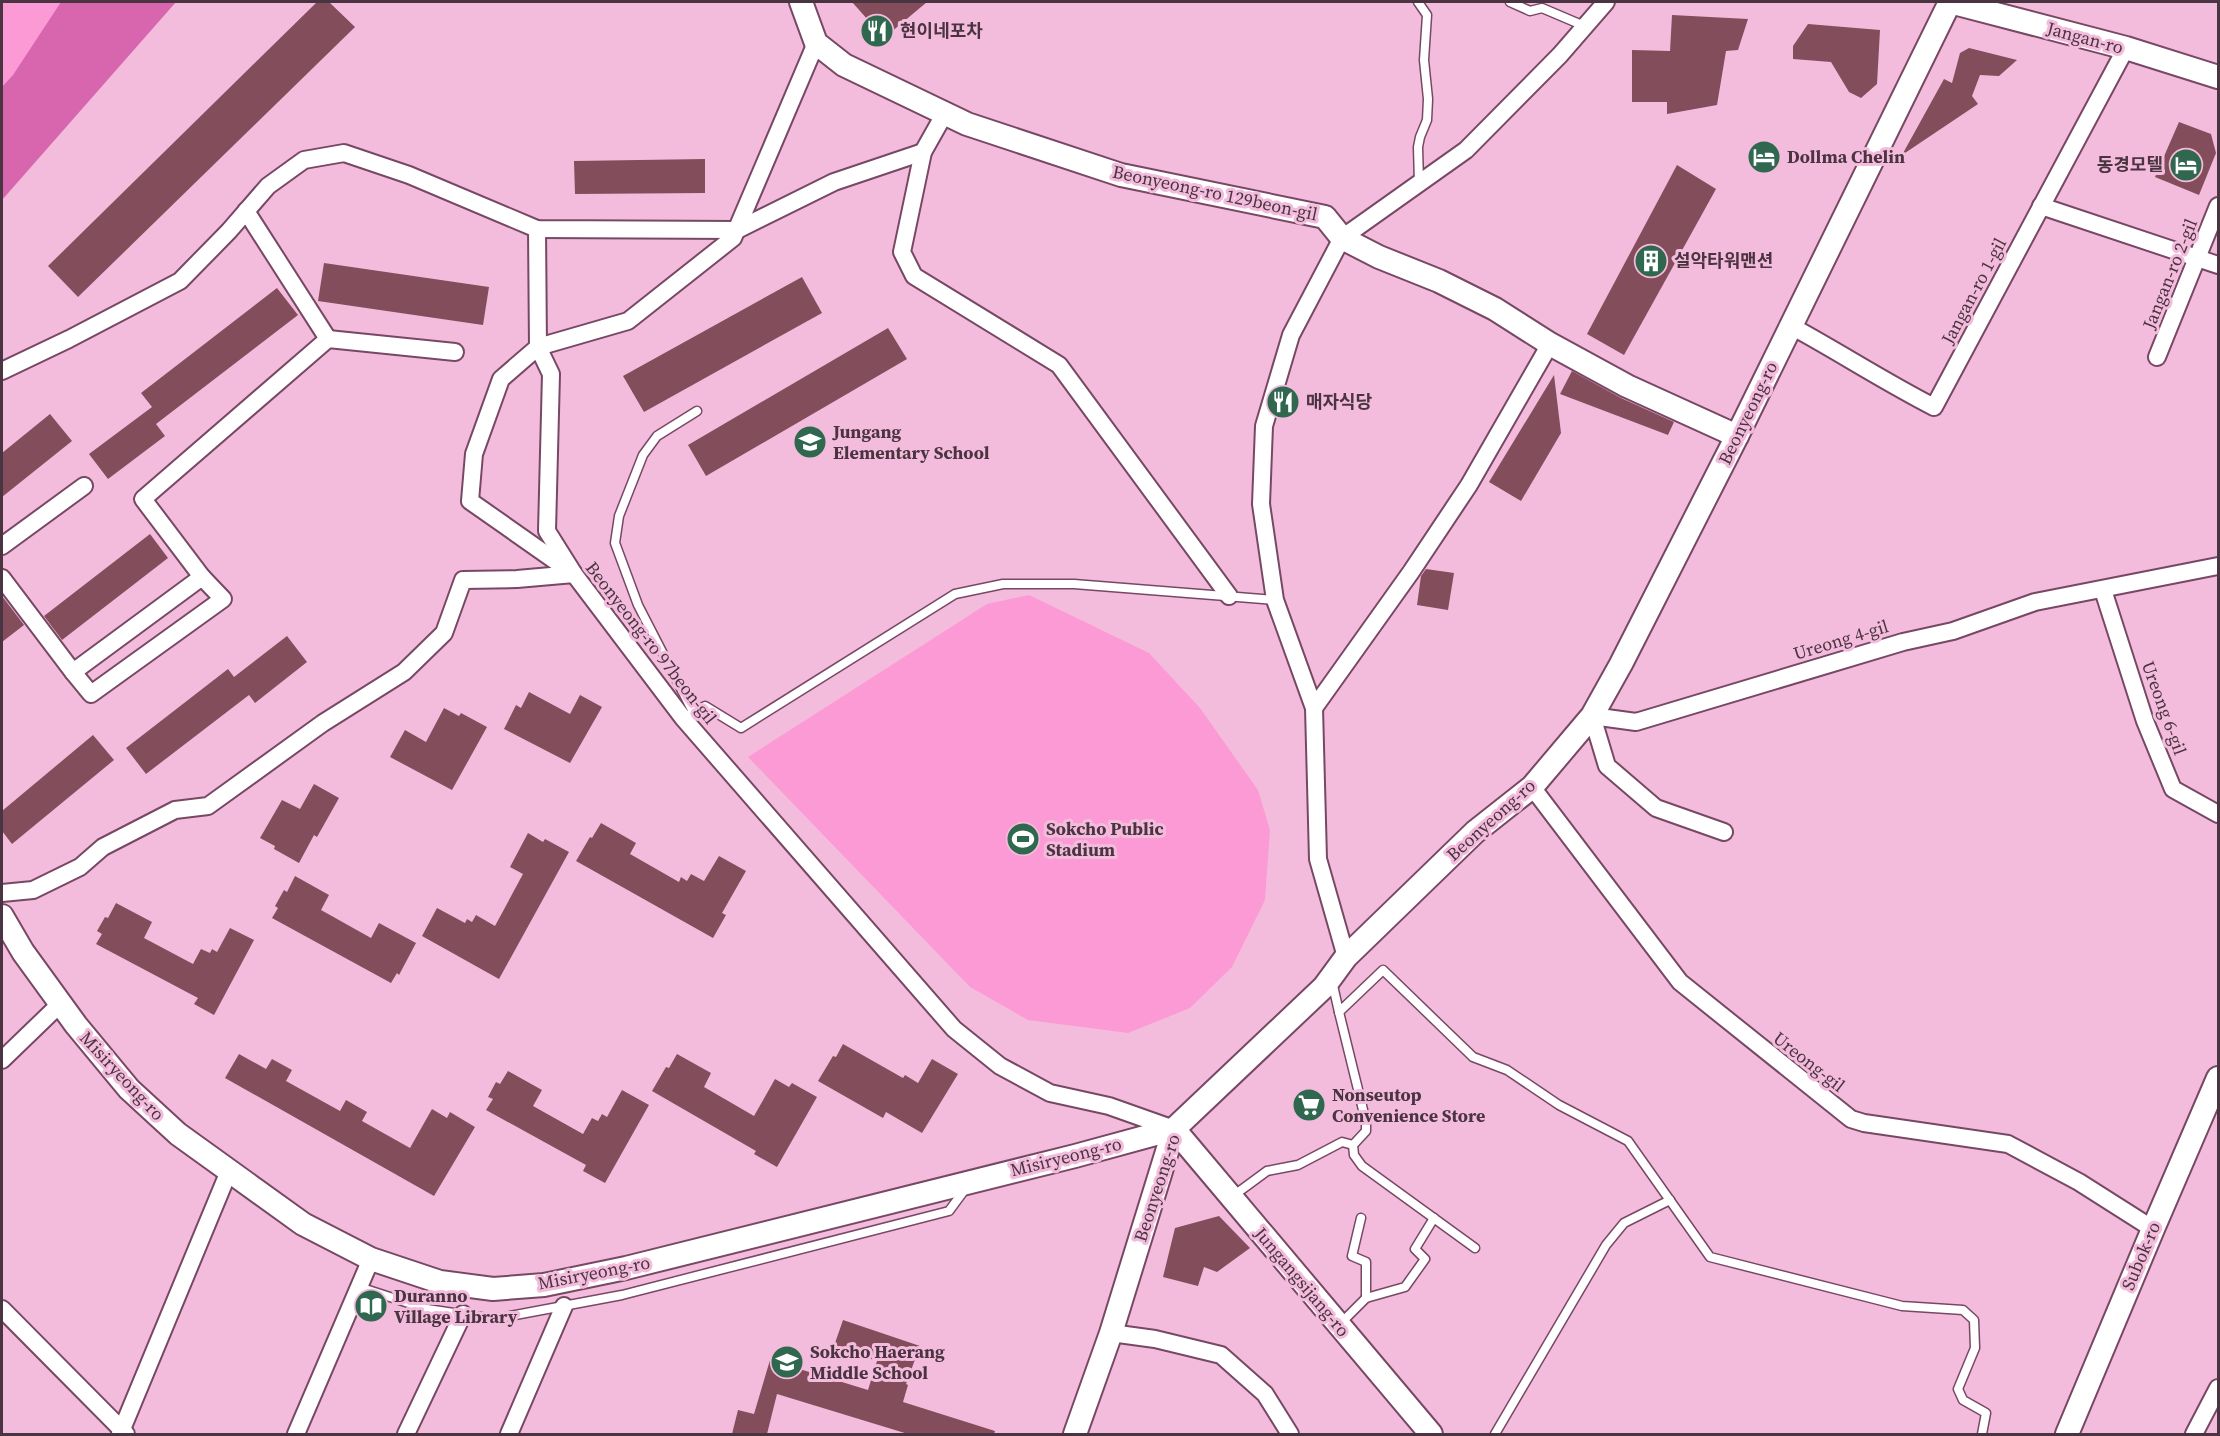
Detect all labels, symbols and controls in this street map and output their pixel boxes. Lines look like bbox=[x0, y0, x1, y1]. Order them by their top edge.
restaurant icon: 현이네포차 bbox=[859, 13, 895, 49]
street label: Jangan-ro bbox=[2043, 15, 2126, 60]
place label: 현이네포차 bbox=[900, 18, 983, 43]
hotel icon: Dollma Chelin bbox=[1746, 139, 1782, 175]
place label: Dollma Chelin bbox=[1787, 144, 1905, 169]
hotel icon: 동경모텔 bbox=[2168, 147, 2204, 183]
place label: 동경모텔 bbox=[2097, 152, 2163, 177]
street label: Beonyeong-ro 129beon-gil bbox=[1110, 159, 1320, 226]
street label: Jangan-ro 2-gil bbox=[2136, 215, 2203, 334]
street label: Jangan-ro 1-gil bbox=[1935, 233, 2012, 349]
building icon: 설악타워맨션 bbox=[1633, 243, 1669, 279]
place label: 설악타워맨션 bbox=[1674, 248, 1773, 273]
street label: Beonyeong-ro bbox=[1712, 357, 1783, 469]
restaurant icon: 매자식당 bbox=[1265, 384, 1301, 420]
place label: 매자식당 bbox=[1306, 389, 1372, 414]
place label: Jungang Elementary School bbox=[832, 419, 990, 465]
school or university icon: Jungang Elementary School bbox=[792, 424, 828, 460]
street label: Beonyeong-ro 97beon-gil bbox=[580, 556, 723, 729]
street label: Ureong 4-gil bbox=[1790, 613, 1891, 666]
street label: Ureong 6-gil bbox=[2136, 657, 2193, 758]
street label: Beonyeong-ro bbox=[1441, 773, 1541, 866]
place label: Sokcho Public Stadium bbox=[1046, 816, 1164, 862]
sports icon: Sokcho Public Stadium bbox=[1005, 821, 1041, 857]
street label: Misiryeong-ro bbox=[74, 1026, 170, 1126]
street label: Ureong-gil bbox=[1768, 1026, 1850, 1098]
place label: Nonseutop Convenience Store bbox=[1332, 1082, 1485, 1128]
supermarket icon: Nonseutop Convenience Store bbox=[1291, 1087, 1327, 1123]
street label: Misiryeong-ro bbox=[1008, 1131, 1124, 1182]
street label: Beonyeong-ro bbox=[1127, 1131, 1186, 1245]
street label: Subok-ro bbox=[2115, 1218, 2166, 1294]
street label: Jungangsijang-ro bbox=[1248, 1221, 1356, 1342]
street label: Misiryeong-ro bbox=[536, 1249, 652, 1296]
place label: Duranno Village Library bbox=[394, 1283, 518, 1329]
library icon: Duranno Village Library bbox=[353, 1288, 389, 1324]
place label: Sokcho Haerang Middle School bbox=[810, 1339, 945, 1385]
school or university icon: Sokcho Haerang Middle School bbox=[769, 1344, 805, 1380]

